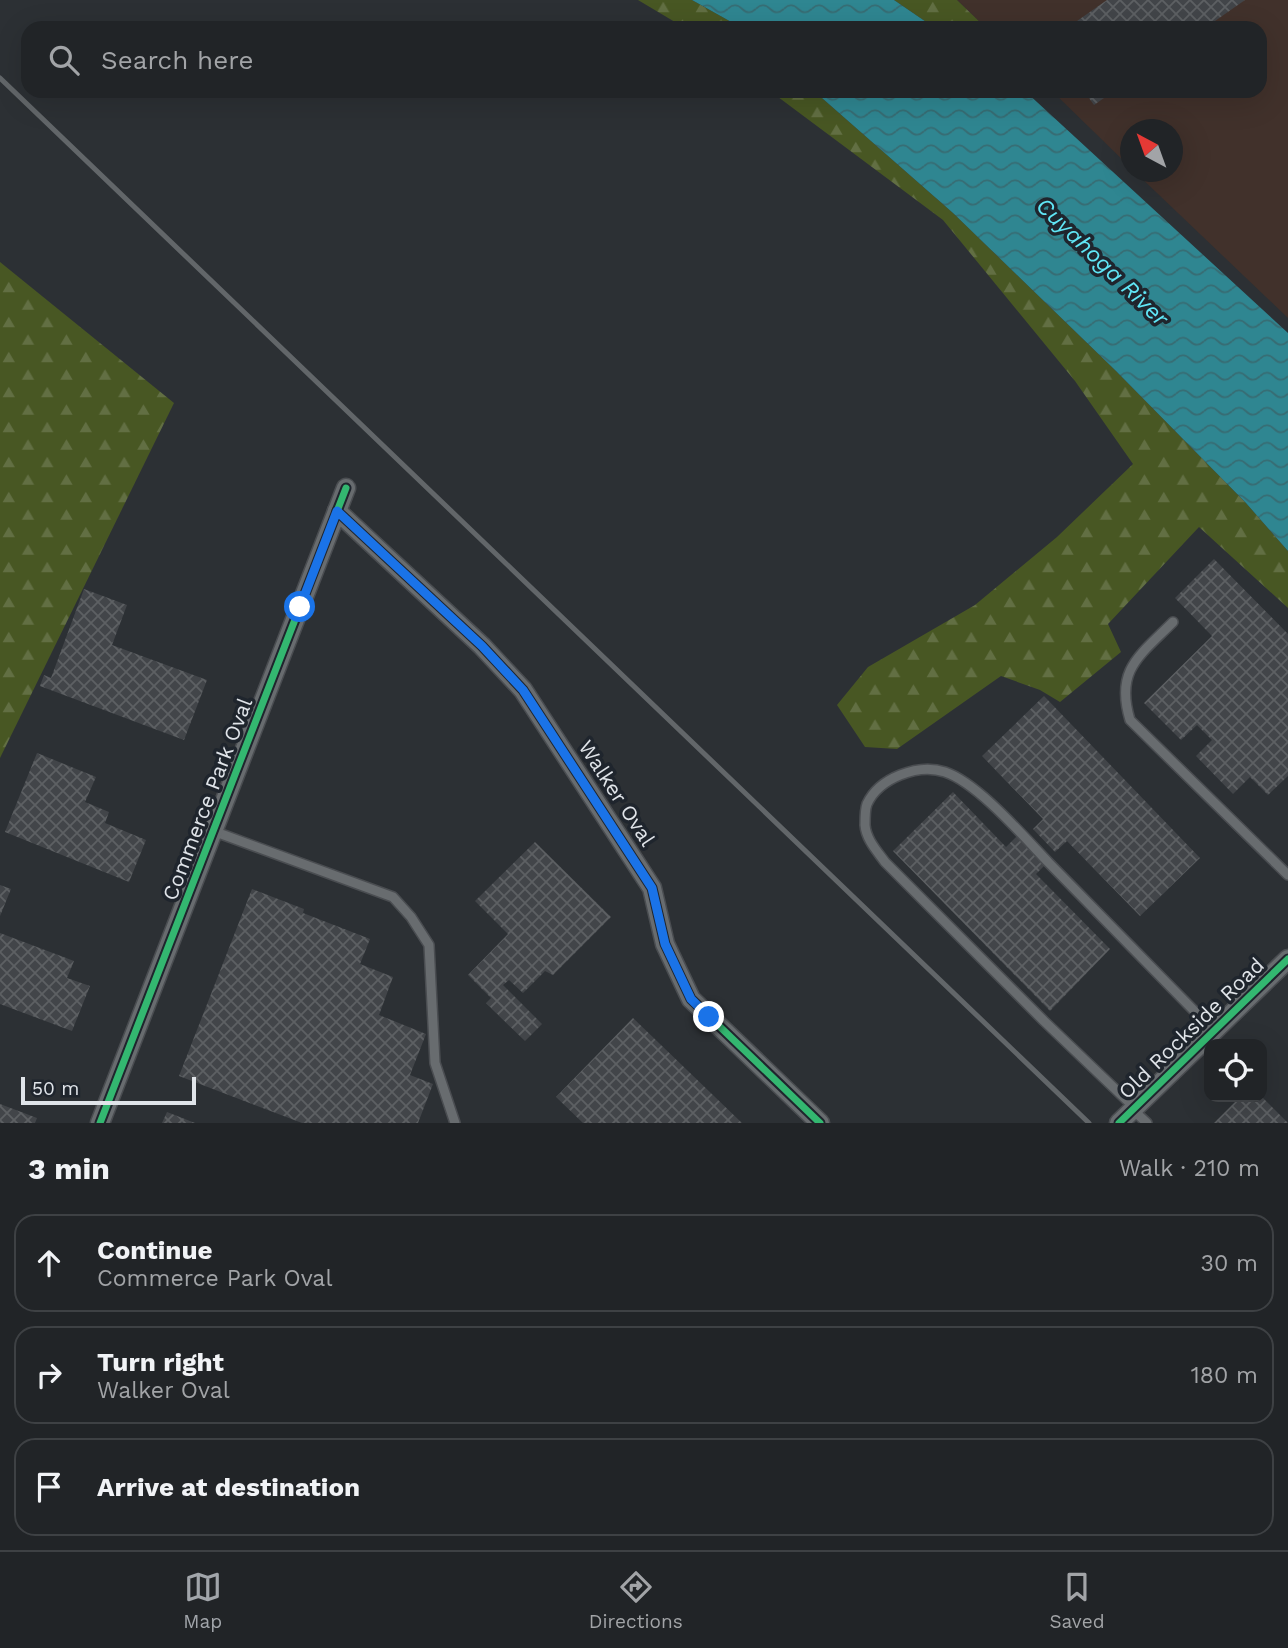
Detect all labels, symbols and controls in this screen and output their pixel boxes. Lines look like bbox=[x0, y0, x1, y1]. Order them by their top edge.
search box bbox=[21, 21, 1267, 98]
icon: search bbox=[45, 41, 83, 79]
text: Search here bbox=[101, 45, 253, 75]
north arrow bbox=[1120, 119, 1183, 182]
water label: Cuyahoga River bbox=[1030, 192, 1174, 333]
route start bbox=[284, 591, 315, 622]
street label: Commerce Park Oval bbox=[157, 694, 257, 904]
street label: Walker Oval bbox=[574, 735, 661, 851]
street label: Old Rockside Road bbox=[1113, 952, 1269, 1104]
route end bbox=[693, 1001, 724, 1032]
map controls bbox=[1204, 1039, 1267, 1102]
button: locate bbox=[1204, 1039, 1267, 1102]
scale bar bbox=[21, 1074, 196, 1106]
text: 50 m bbox=[32, 1077, 79, 1100]
text: 3 min bbox=[28, 1151, 110, 1186]
text: Walk · 210 m bbox=[1119, 1155, 1260, 1182]
text: Continue bbox=[97, 1235, 213, 1265]
icon: ahead bbox=[30, 1244, 68, 1282]
text: 30 m bbox=[1201, 1250, 1258, 1277]
text: Commerce Park Oval bbox=[97, 1265, 332, 1292]
text: Turn right bbox=[97, 1347, 224, 1377]
icon: right bbox=[30, 1356, 68, 1394]
text: 180 m bbox=[1191, 1362, 1258, 1389]
text: Walker Oval bbox=[97, 1377, 230, 1404]
icon: arrive bbox=[30, 1468, 68, 1506]
text: Arrive at destination bbox=[97, 1472, 360, 1502]
tab: Map bbox=[183, 1568, 222, 1633]
tab: Directions bbox=[589, 1568, 683, 1633]
tab: Saved bbox=[1049, 1568, 1105, 1633]

